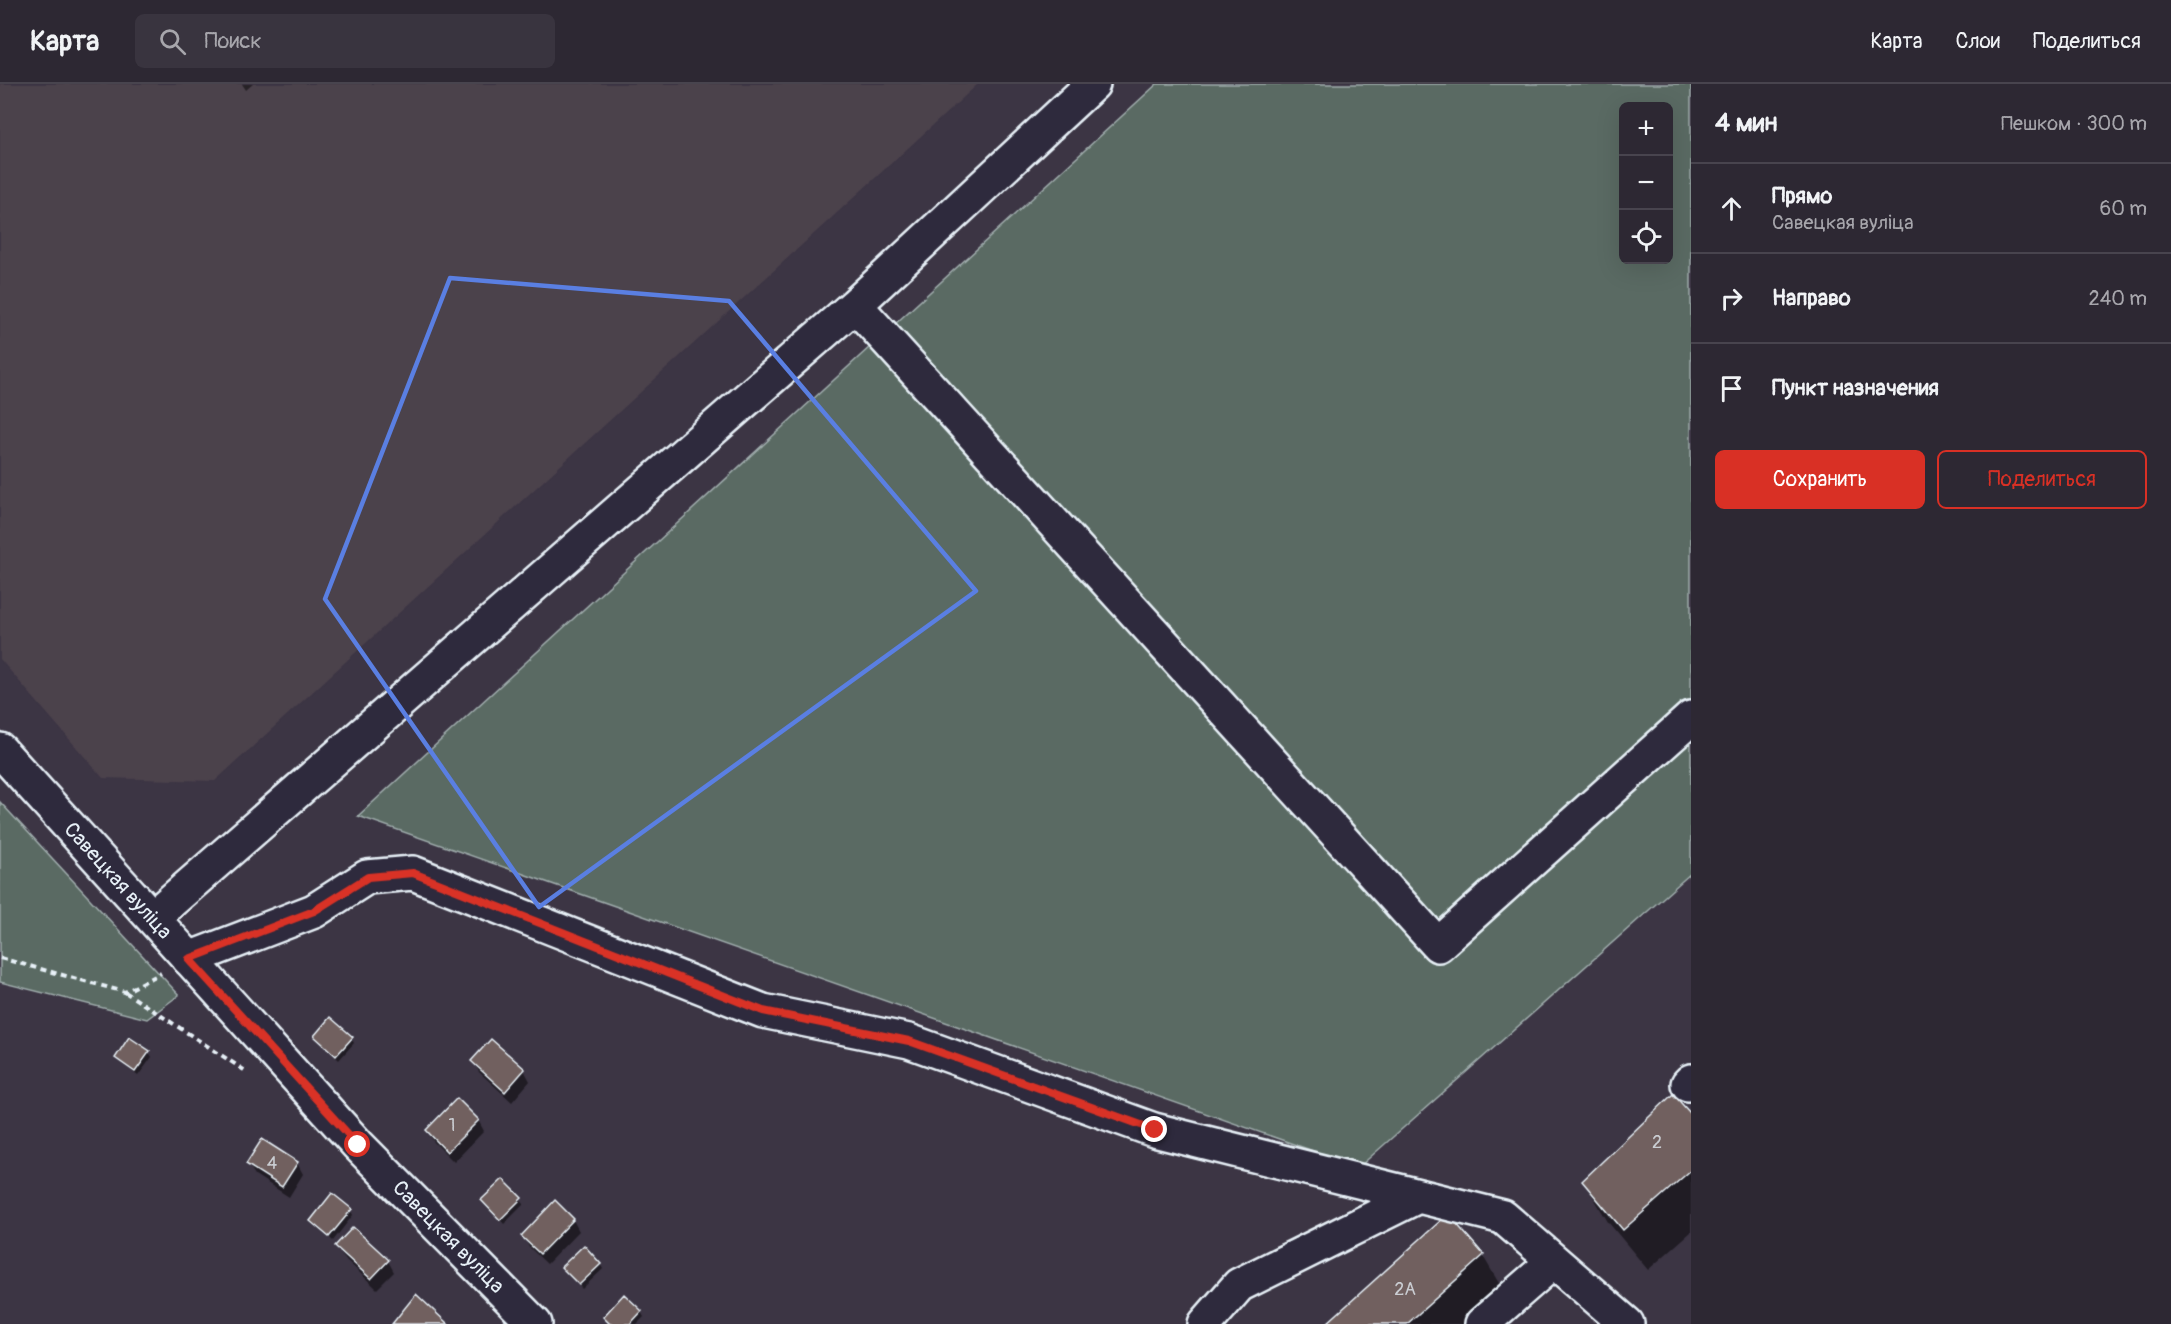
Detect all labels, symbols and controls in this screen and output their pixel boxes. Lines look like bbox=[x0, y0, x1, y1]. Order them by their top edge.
search box bbox=[135, 14, 555, 68]
text: Карта bbox=[30, 24, 99, 59]
icon: search bbox=[156, 25, 189, 58]
text: Поиск bbox=[204, 27, 262, 55]
text: Карта bbox=[1870, 28, 1922, 55]
text: Слои bbox=[1955, 28, 2000, 55]
text: Поделиться bbox=[2033, 28, 2141, 55]
map controls bbox=[1619, 102, 1673, 264]
button: + bbox=[1619, 102, 1673, 156]
text: 4 мин bbox=[1715, 107, 1777, 139]
text: Пешком · 300 m bbox=[2001, 111, 2147, 136]
button: − bbox=[1619, 156, 1673, 210]
text: Прямо bbox=[1772, 182, 1832, 210]
icon: ahead bbox=[1715, 192, 1748, 225]
text: 60 m bbox=[2100, 196, 2147, 221]
button: locate bbox=[1619, 210, 1673, 264]
text: Савецкая вуліца bbox=[1772, 210, 1914, 235]
icon: right bbox=[1715, 282, 1748, 315]
text: Направо bbox=[1772, 284, 1851, 312]
text: 240 m bbox=[2088, 286, 2147, 311]
icon: arrive bbox=[1715, 372, 1748, 405]
text: Пункт назначения bbox=[1772, 374, 1939, 402]
button: Сохранить bbox=[1715, 450, 1925, 509]
button: Поделиться bbox=[1937, 450, 2147, 509]
street label: Савецкая вуліца bbox=[58, 817, 178, 945]
house number: 1 bbox=[448, 1114, 456, 1137]
route end bbox=[1141, 1116, 1167, 1142]
route start bbox=[344, 1131, 370, 1157]
house number: 2 bbox=[1652, 1131, 1662, 1154]
house number: 4 bbox=[267, 1152, 278, 1175]
street label: Савецкая вуліца bbox=[386, 1175, 510, 1299]
house number: 2А bbox=[1394, 1278, 1416, 1301]

